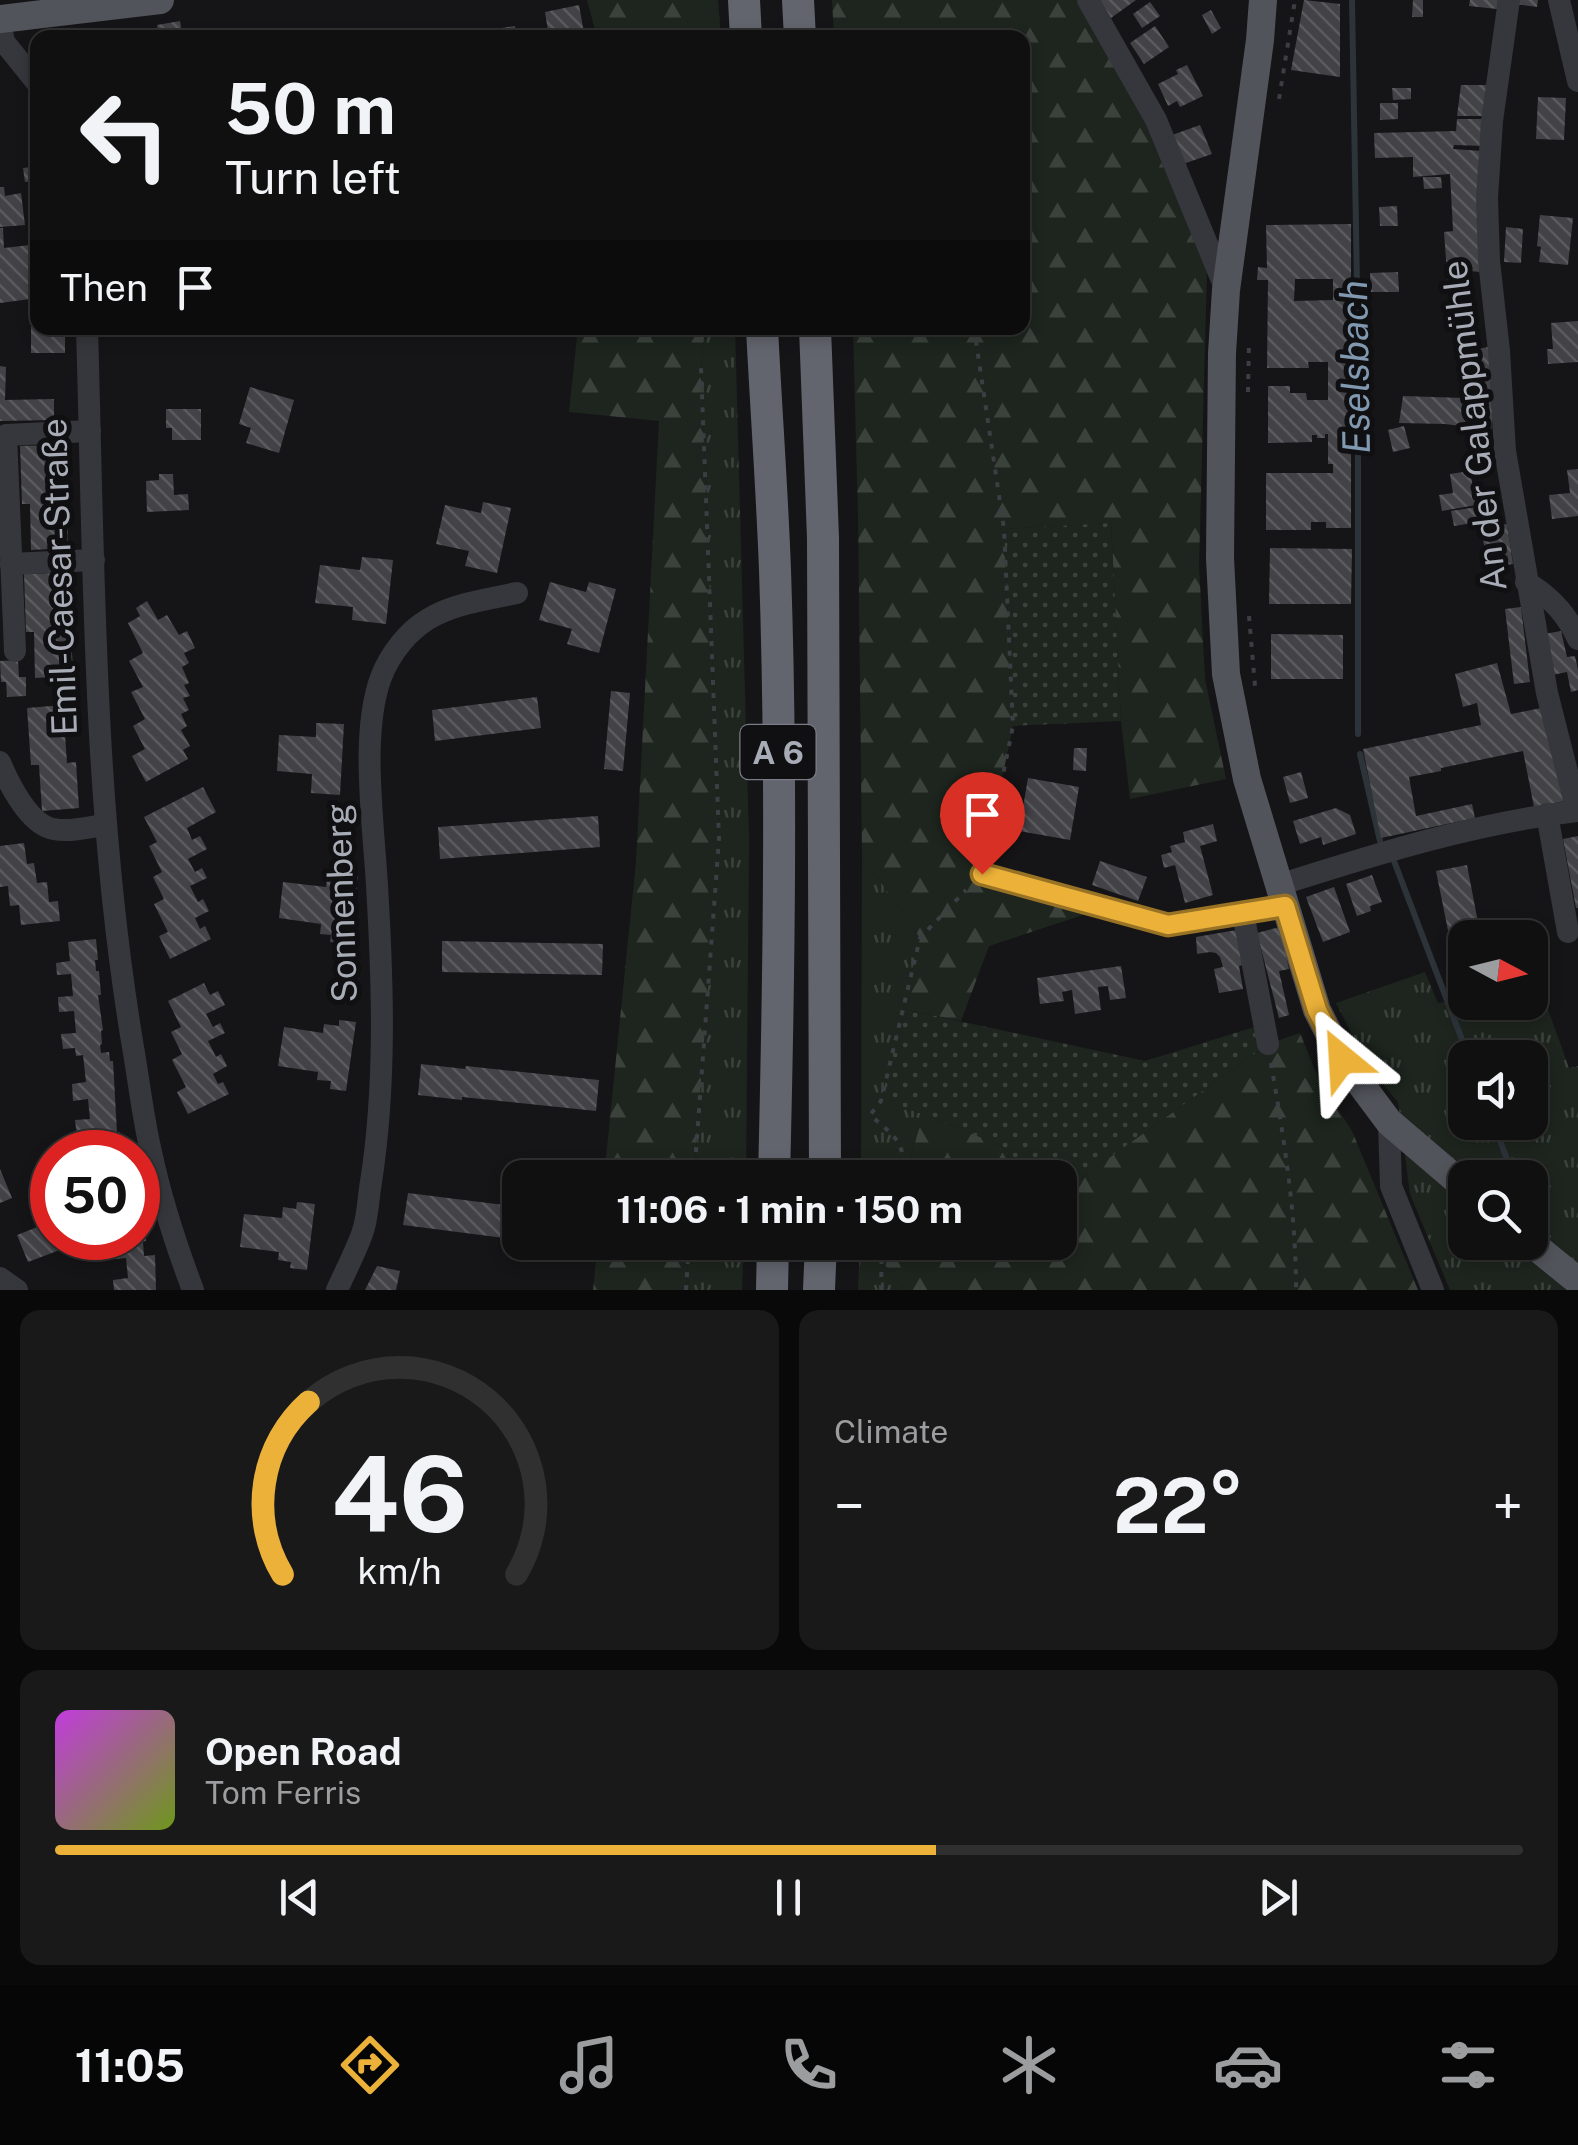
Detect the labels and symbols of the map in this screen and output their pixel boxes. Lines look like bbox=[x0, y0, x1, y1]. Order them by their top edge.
street label: An der Galappmühle bbox=[1433, 258, 1515, 594]
water label: Eselsbach bbox=[1331, 280, 1379, 454]
street label: Emil-Caesar-Straße bbox=[33, 418, 85, 736]
road number: A 6 bbox=[740, 725, 816, 779]
pin bbox=[940, 772, 1025, 875]
street label: Sonnenberg bbox=[317, 803, 365, 1003]
north arrow bbox=[1448, 920, 1548, 1020]
position arrow bbox=[1290, 1007, 1394, 1111]
speed limit sign: 50 bbox=[30, 1130, 160, 1260]

